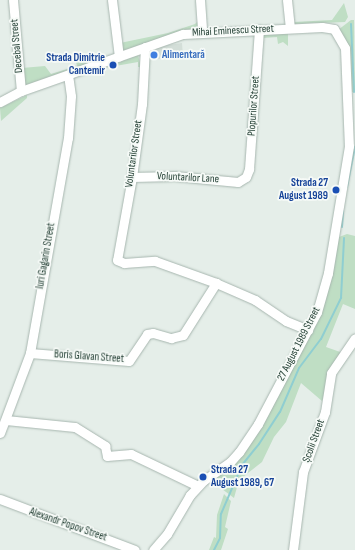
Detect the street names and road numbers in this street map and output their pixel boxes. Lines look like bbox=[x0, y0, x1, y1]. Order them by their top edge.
street label: Decebal Street bbox=[8, 18, 26, 74]
street label: Mihai Eminescu Street bbox=[192, 22, 274, 40]
street label: Plopurilor Street bbox=[245, 75, 263, 137]
street label: Voluntarilor Street bbox=[123, 119, 145, 189]
street label: Voluntarilor Lane bbox=[157, 170, 219, 186]
street label: Iuri Gagarin Street bbox=[34, 222, 58, 290]
street label: 27 August 1989 Street bbox=[275, 305, 323, 383]
street label: Boris Glavan Street bbox=[54, 348, 124, 366]
street label: Școlii Street bbox=[300, 418, 328, 464]
street label: Alexandr Popov Street bbox=[27, 506, 109, 544]

